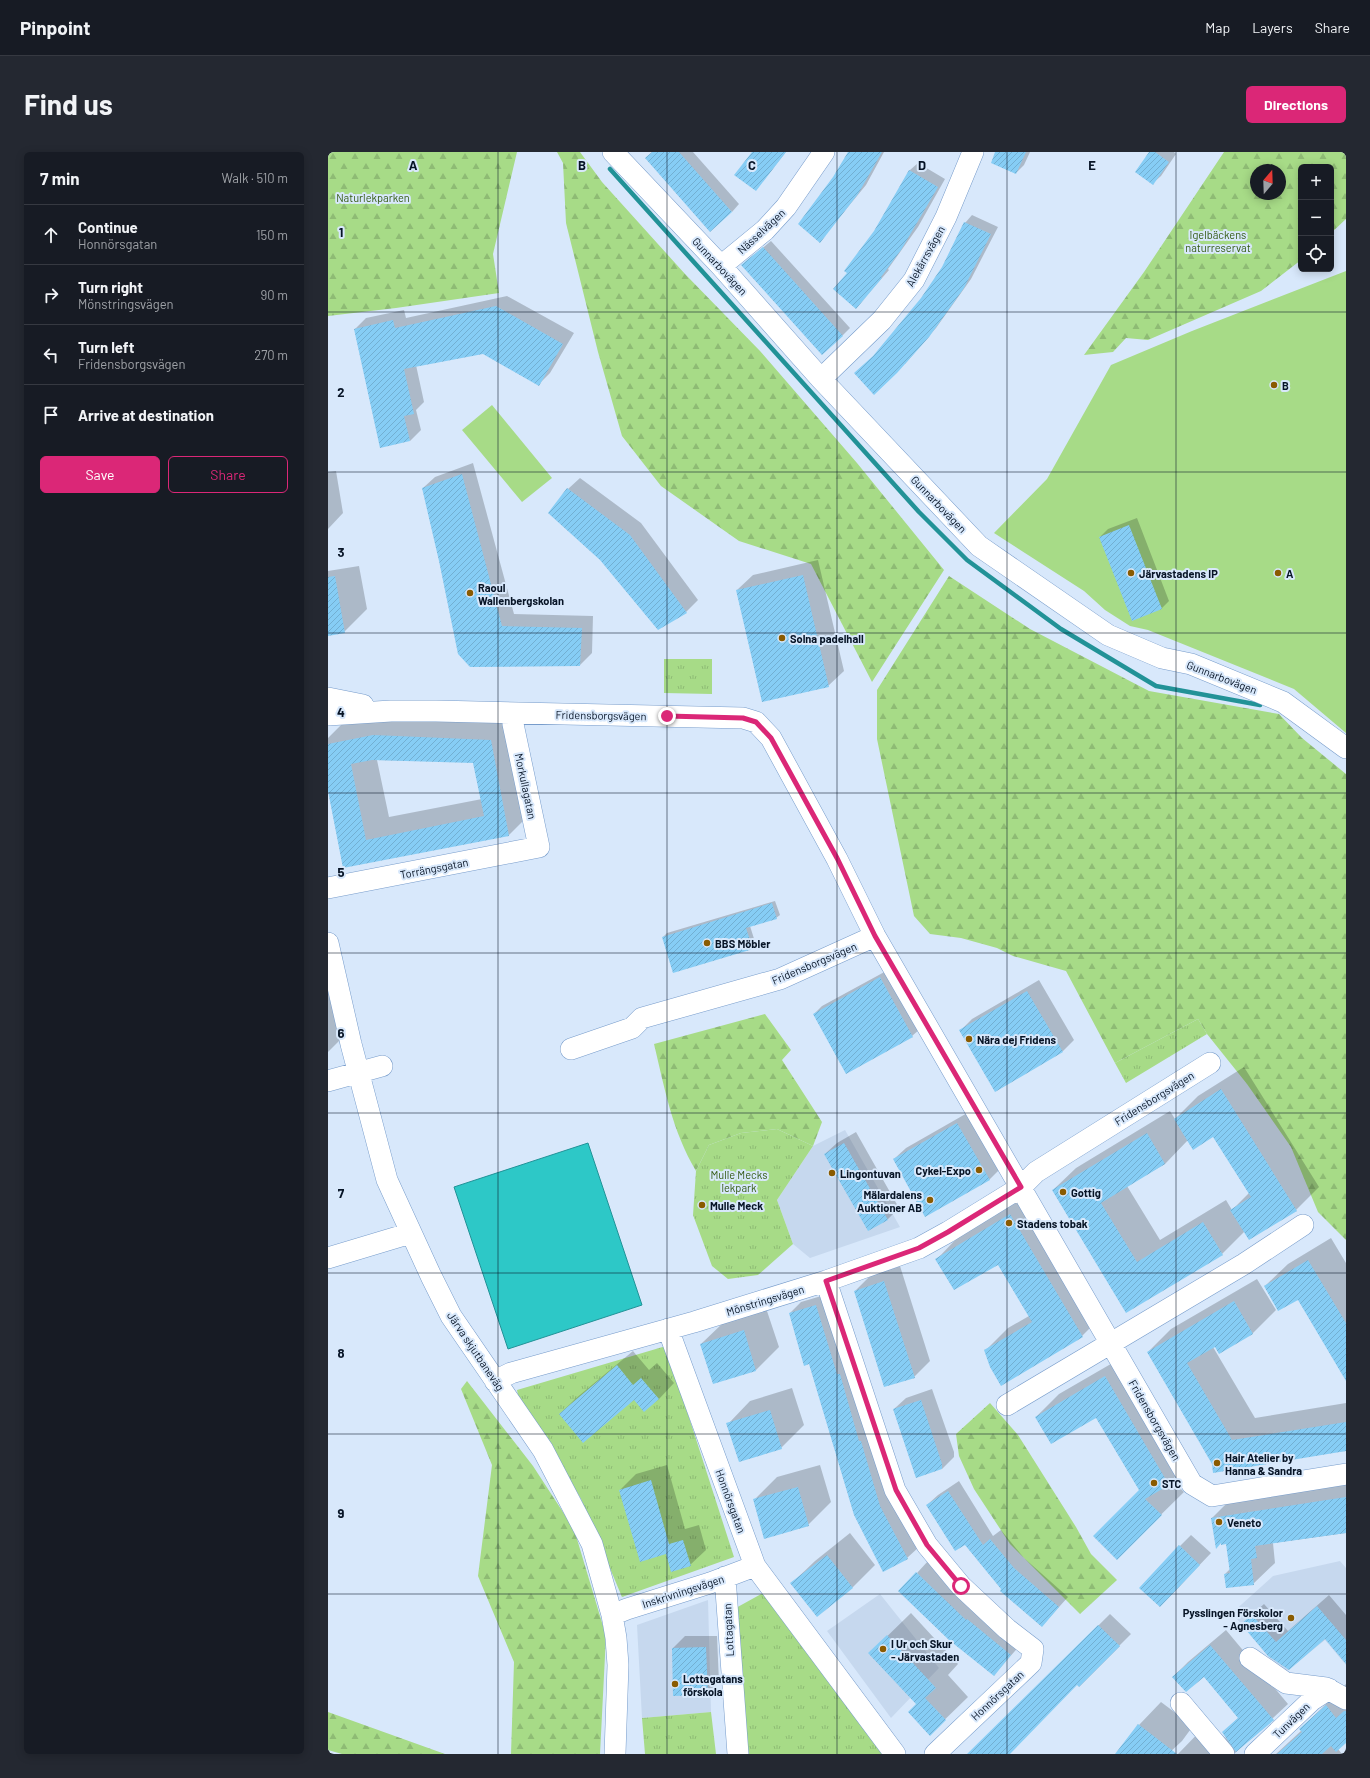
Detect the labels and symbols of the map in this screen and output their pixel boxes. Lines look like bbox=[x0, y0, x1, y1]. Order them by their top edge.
text: A bbox=[409, 157, 418, 173]
text: B bbox=[578, 157, 586, 173]
text: C bbox=[748, 157, 756, 173]
text: D bbox=[918, 157, 926, 173]
text: E bbox=[1088, 157, 1096, 173]
north arrow bbox=[1250, 164, 1286, 200]
park label: Naturlekparken bbox=[336, 191, 410, 204]
street label: Nässelvägen bbox=[735, 206, 788, 256]
street label: Alekärrsvägen bbox=[903, 223, 947, 289]
text: 1 bbox=[339, 224, 343, 240]
park label: Igelbäckens naturreservat bbox=[1185, 228, 1251, 254]
street label: Gunnarbovägen bbox=[690, 234, 750, 298]
place label: B bbox=[1282, 379, 1289, 392]
marker: B bbox=[1269, 380, 1279, 390]
text: 2 bbox=[337, 384, 345, 400]
street label: Gunnarbovägen bbox=[909, 473, 970, 535]
text: 3 bbox=[337, 544, 345, 560]
place label: Järvastadens IP bbox=[1139, 567, 1218, 580]
place label: A bbox=[1286, 567, 1294, 580]
marker: Järvastadens IP bbox=[1126, 568, 1136, 578]
marker: A bbox=[1273, 568, 1283, 578]
place label: Raoul Wallenbergskolan bbox=[478, 581, 564, 607]
marker: Raoul Wallenbergskolan bbox=[465, 588, 475, 598]
place label: Solna padelhall bbox=[790, 632, 864, 645]
marker: Solna padelhall bbox=[777, 633, 787, 643]
street label: Gunnarbovägen bbox=[1185, 658, 1259, 696]
text: 4 bbox=[337, 704, 345, 720]
route end bbox=[658, 707, 676, 725]
street label: Fridensborgsvägen bbox=[555, 708, 647, 722]
street label: Morkullagatan bbox=[513, 752, 539, 820]
street label: Torrängsgatan bbox=[399, 855, 469, 881]
text: 5 bbox=[337, 864, 345, 880]
place label: BBS Möbler bbox=[715, 937, 771, 950]
marker: BBS Möbler bbox=[702, 938, 712, 948]
street label: Fridensborgsvägen bbox=[770, 939, 858, 987]
text: 6 bbox=[338, 1025, 345, 1041]
place label: Nära dej Fridens bbox=[977, 1033, 1057, 1046]
marker: Nära dej Fridens bbox=[964, 1034, 974, 1044]
street label: Fridensborgsvägen bbox=[1112, 1068, 1196, 1128]
place label: Cykel-Expo bbox=[916, 1164, 971, 1177]
marker: Cykel-Expo bbox=[974, 1165, 984, 1175]
place label: Lingontuvan bbox=[840, 1167, 901, 1180]
park label: Mulle Mecks lekpark bbox=[710, 1168, 768, 1194]
marker: Lingontuvan bbox=[827, 1168, 837, 1178]
text: 7 bbox=[338, 1185, 345, 1201]
place label: Gottig bbox=[1071, 1186, 1101, 1199]
marker: Gottig bbox=[1058, 1187, 1068, 1197]
place label: Mälardalens Auktioner AB bbox=[857, 1188, 922, 1214]
marker: Mälardalens Auktioner AB bbox=[925, 1195, 935, 1205]
place label: Mulle Meck bbox=[710, 1199, 763, 1212]
marker: Mulle Meck bbox=[697, 1200, 707, 1210]
place label: Stadens tobak bbox=[1017, 1217, 1088, 1230]
marker: Stadens tobak bbox=[1004, 1218, 1014, 1228]
street label: Mönstringsvägen bbox=[724, 1282, 806, 1318]
street label: Järva skjutbaneväg bbox=[445, 1309, 507, 1393]
text: 8 bbox=[337, 1345, 345, 1361]
street label: Fridensborgsvägen bbox=[1127, 1377, 1183, 1463]
place label: Hair Atelier by Hanna & Sandra bbox=[1225, 1451, 1302, 1477]
marker: Hair Atelier by Hanna & Sandra bbox=[1212, 1458, 1222, 1468]
street label: Honnörsgatan bbox=[713, 1467, 749, 1535]
place label: STC bbox=[1162, 1477, 1182, 1490]
marker: STC bbox=[1149, 1478, 1159, 1488]
text: 9 bbox=[338, 1505, 345, 1521]
place label: Veneto bbox=[1227, 1516, 1261, 1529]
marker: Veneto bbox=[1214, 1517, 1224, 1527]
street label: Inskrivningsvägen bbox=[640, 1572, 726, 1610]
route start bbox=[952, 1577, 970, 1595]
street label: Lottagatan bbox=[720, 1603, 736, 1657]
place label: Pysslingen Förskolor - Agnesberg bbox=[1183, 1606, 1284, 1632]
marker: Pysslingen Förskolor - Agnesberg bbox=[1286, 1613, 1296, 1623]
place label: I Ur och Skur - Järvastaden bbox=[891, 1637, 959, 1663]
marker: I Ur och Skur - Järvastaden bbox=[878, 1644, 888, 1654]
street label: Honnörsgatan bbox=[968, 1667, 1026, 1723]
place label: Lottagatans förskola bbox=[683, 1672, 743, 1698]
marker: Lottagatans förskola bbox=[670, 1679, 680, 1689]
street label: Tunvägen bbox=[1270, 1699, 1312, 1741]

